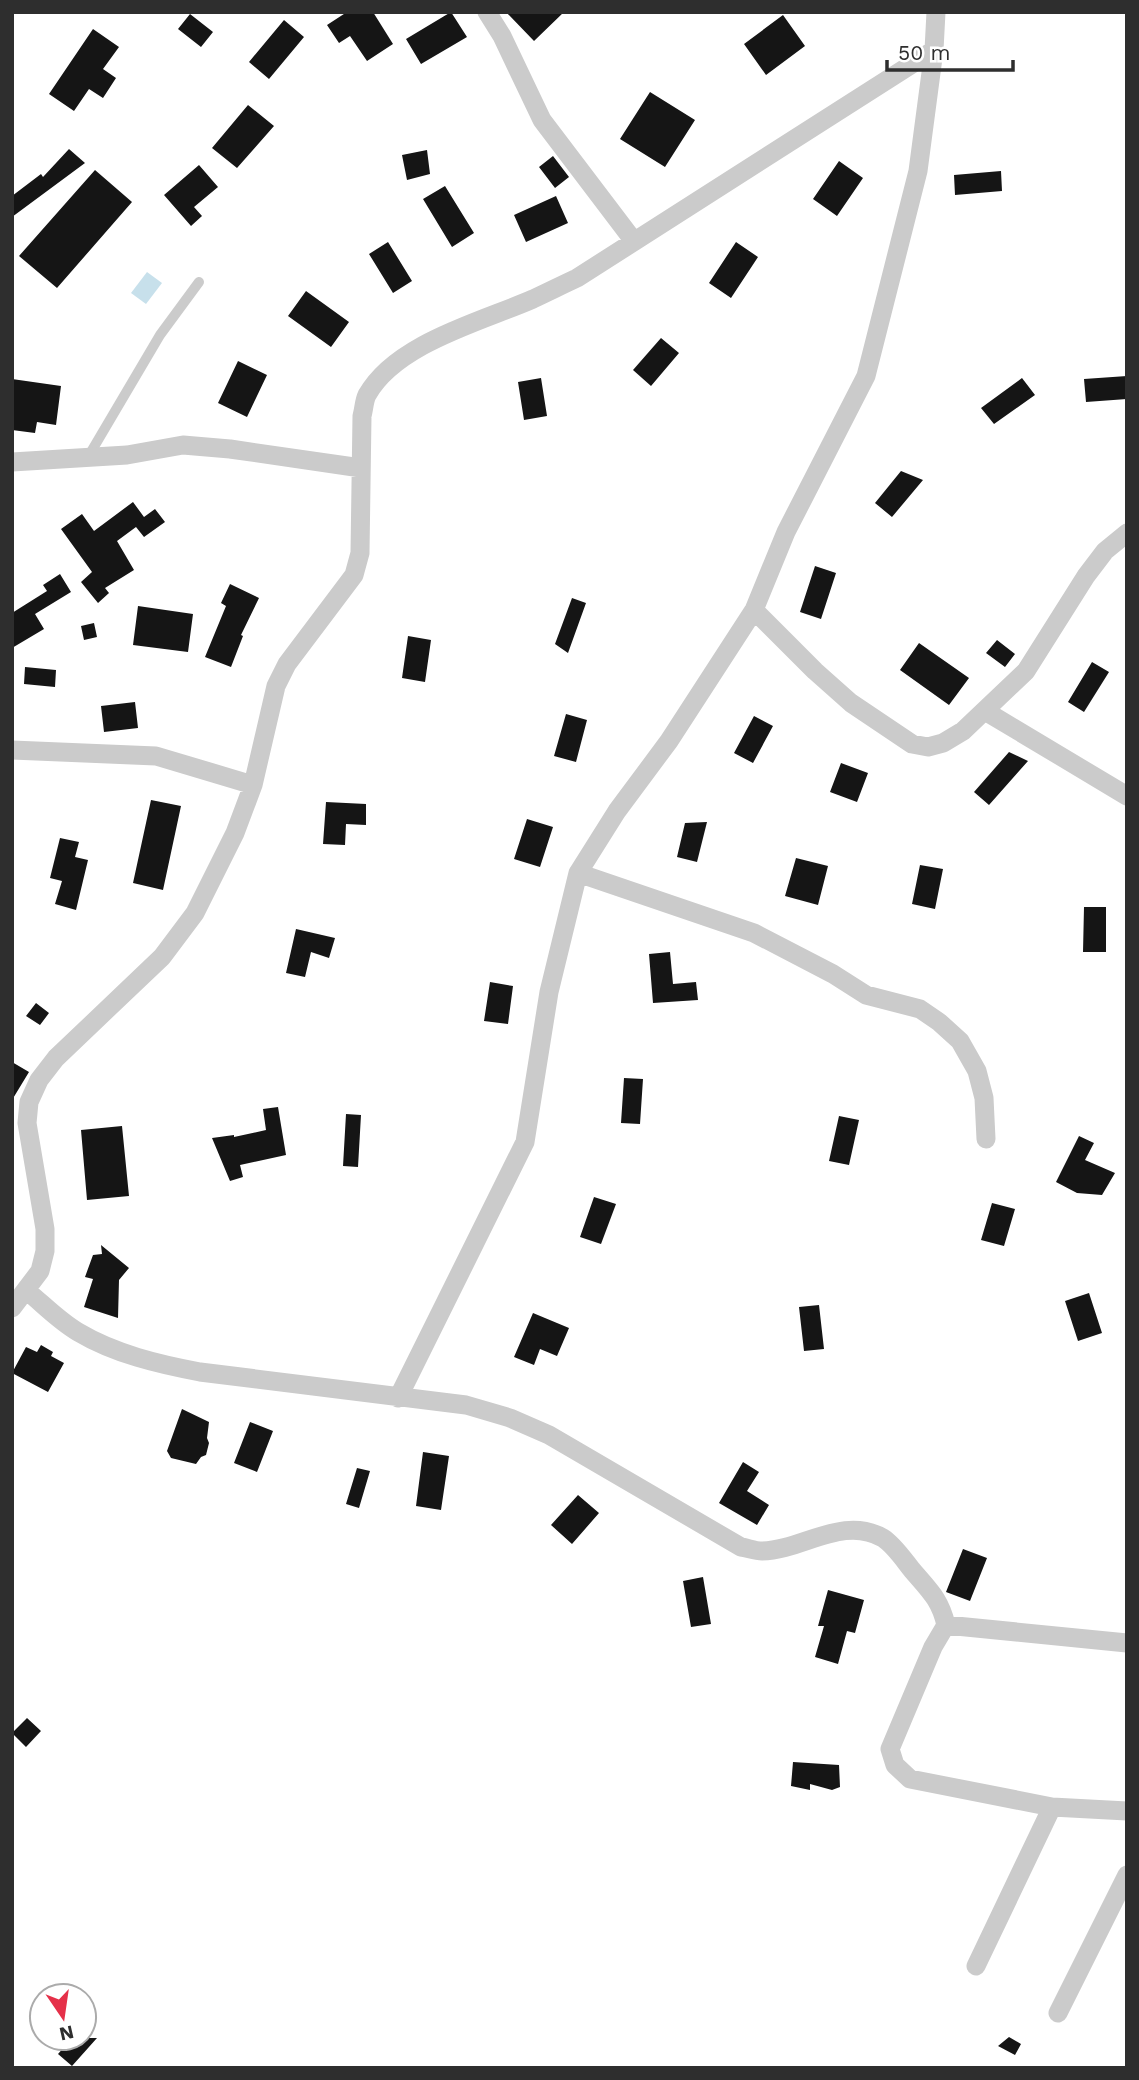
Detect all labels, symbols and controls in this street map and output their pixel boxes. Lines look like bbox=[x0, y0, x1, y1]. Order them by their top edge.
scale bar bbox=[887, 28, 1013, 72]
text: 50 m bbox=[898, 40, 950, 65]
north arrow bbox=[28, 1982, 98, 2052]
text: N bbox=[57, 2020, 76, 2046]

